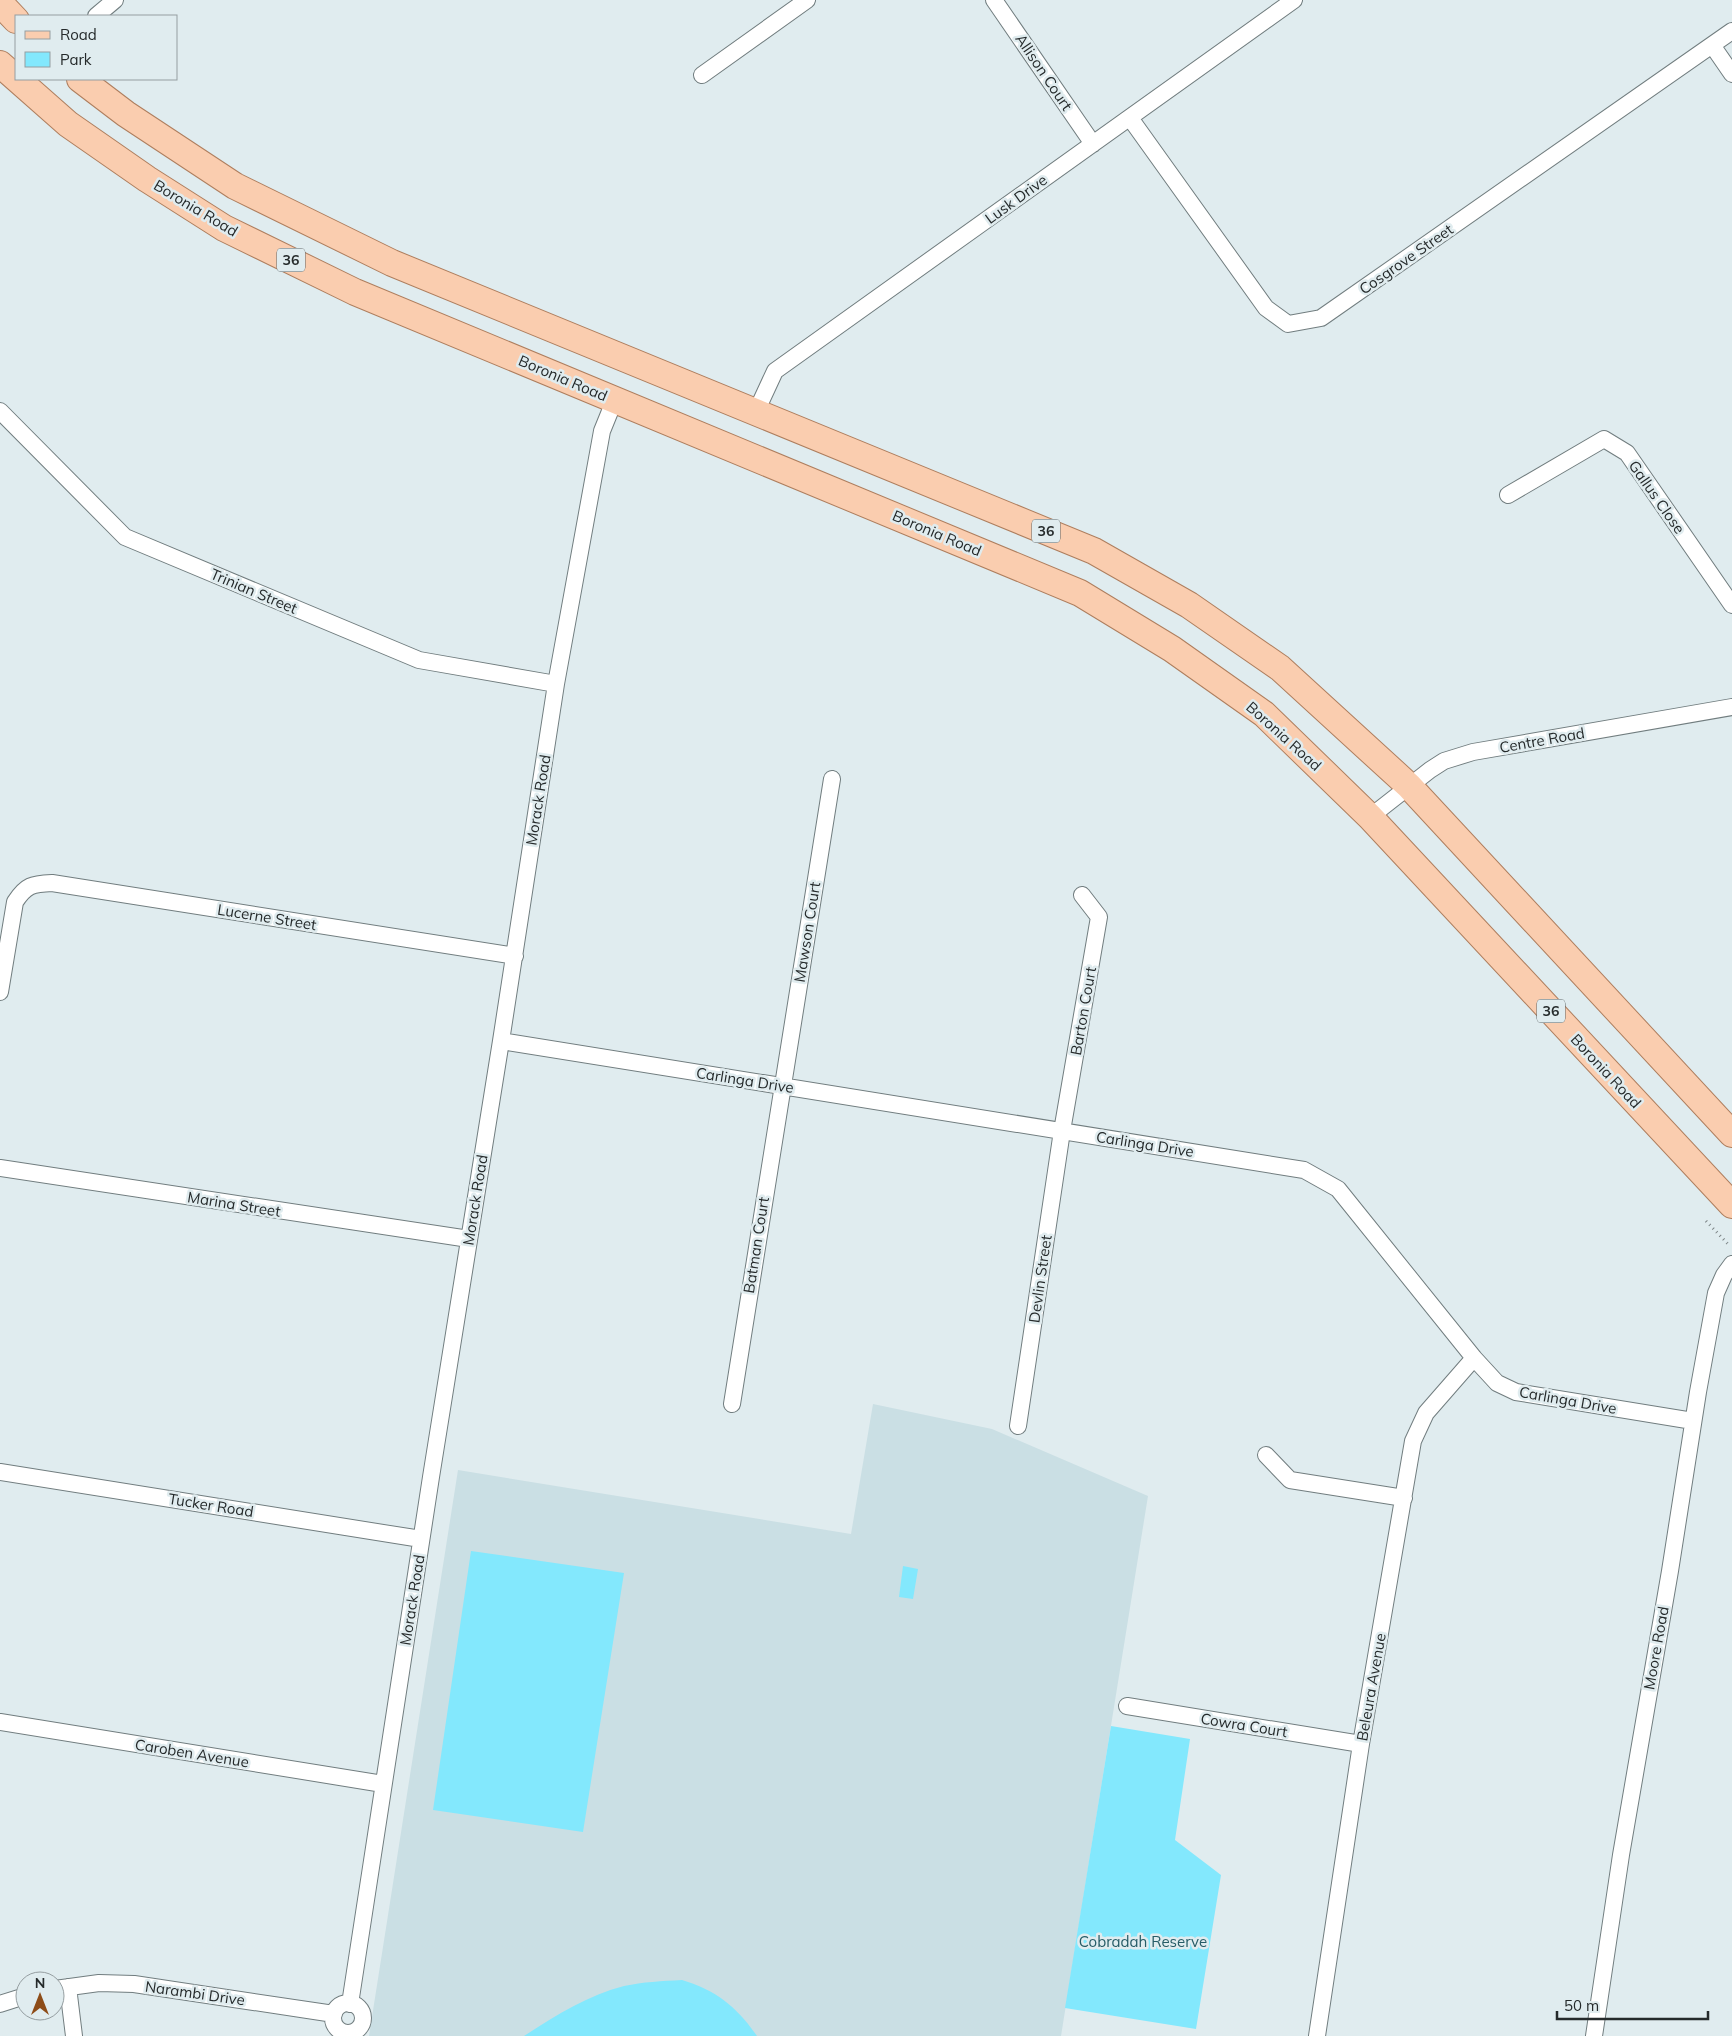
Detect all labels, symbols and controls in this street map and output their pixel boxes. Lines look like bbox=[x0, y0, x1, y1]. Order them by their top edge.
legend bbox=[15, 15, 178, 80]
text: Road bbox=[60, 25, 97, 44]
street label: Allison Court bbox=[1011, 30, 1077, 114]
text: Park bbox=[60, 50, 92, 69]
street label: Lusk Drive bbox=[981, 170, 1051, 228]
street label: Boronia Road bbox=[151, 175, 241, 241]
street label: Cosgrove Street bbox=[1355, 220, 1457, 298]
road number: 36 bbox=[277, 248, 305, 272]
street label: Boronia Road bbox=[516, 351, 610, 405]
street label: Gallus Close bbox=[1625, 457, 1689, 537]
street label: Boronia Road bbox=[890, 506, 984, 560]
road number: 36 bbox=[1032, 520, 1060, 542]
street label: Trinian Street bbox=[208, 564, 300, 618]
street label: Boronia Road bbox=[1242, 697, 1326, 775]
street label: Centre Road bbox=[1498, 723, 1586, 757]
street label: Morack Road bbox=[521, 753, 555, 847]
street label: Mawson Court bbox=[790, 880, 824, 984]
street label: Lucerne Street bbox=[216, 900, 318, 934]
street label: Barton Court bbox=[1066, 965, 1100, 1057]
road number: 36 bbox=[1537, 999, 1565, 1022]
street label: Boronia Road bbox=[1567, 1030, 1645, 1112]
street label: Carlinga Drive bbox=[695, 1063, 795, 1097]
street label: Carlinga Drive bbox=[1095, 1127, 1195, 1161]
street label: Morack Road bbox=[458, 1153, 492, 1247]
street label: Marina Street bbox=[186, 1187, 282, 1221]
street label: Batman Court bbox=[739, 1195, 773, 1295]
street label: Devlin Street bbox=[1024, 1234, 1056, 1324]
street label: Carlinga Drive bbox=[1518, 1382, 1618, 1418]
street label: Tucker Road bbox=[167, 1489, 255, 1521]
street label: Morack Road bbox=[395, 1553, 429, 1647]
street label: Moore Road bbox=[1639, 1605, 1673, 1691]
street label: Beleura Avenue bbox=[1352, 1632, 1390, 1742]
street label: Cowra Court bbox=[1199, 1709, 1289, 1741]
street label: Caroben Avenue bbox=[134, 1735, 250, 1771]
park label: Cobradah Reserve bbox=[1079, 1932, 1207, 1951]
north arrow bbox=[15, 1971, 65, 2021]
text: N bbox=[35, 1974, 45, 1992]
street label: Narambi Drive bbox=[144, 1977, 246, 2009]
scale bar bbox=[1557, 1988, 1708, 2020]
text: 50 m bbox=[1564, 1996, 1599, 2015]

